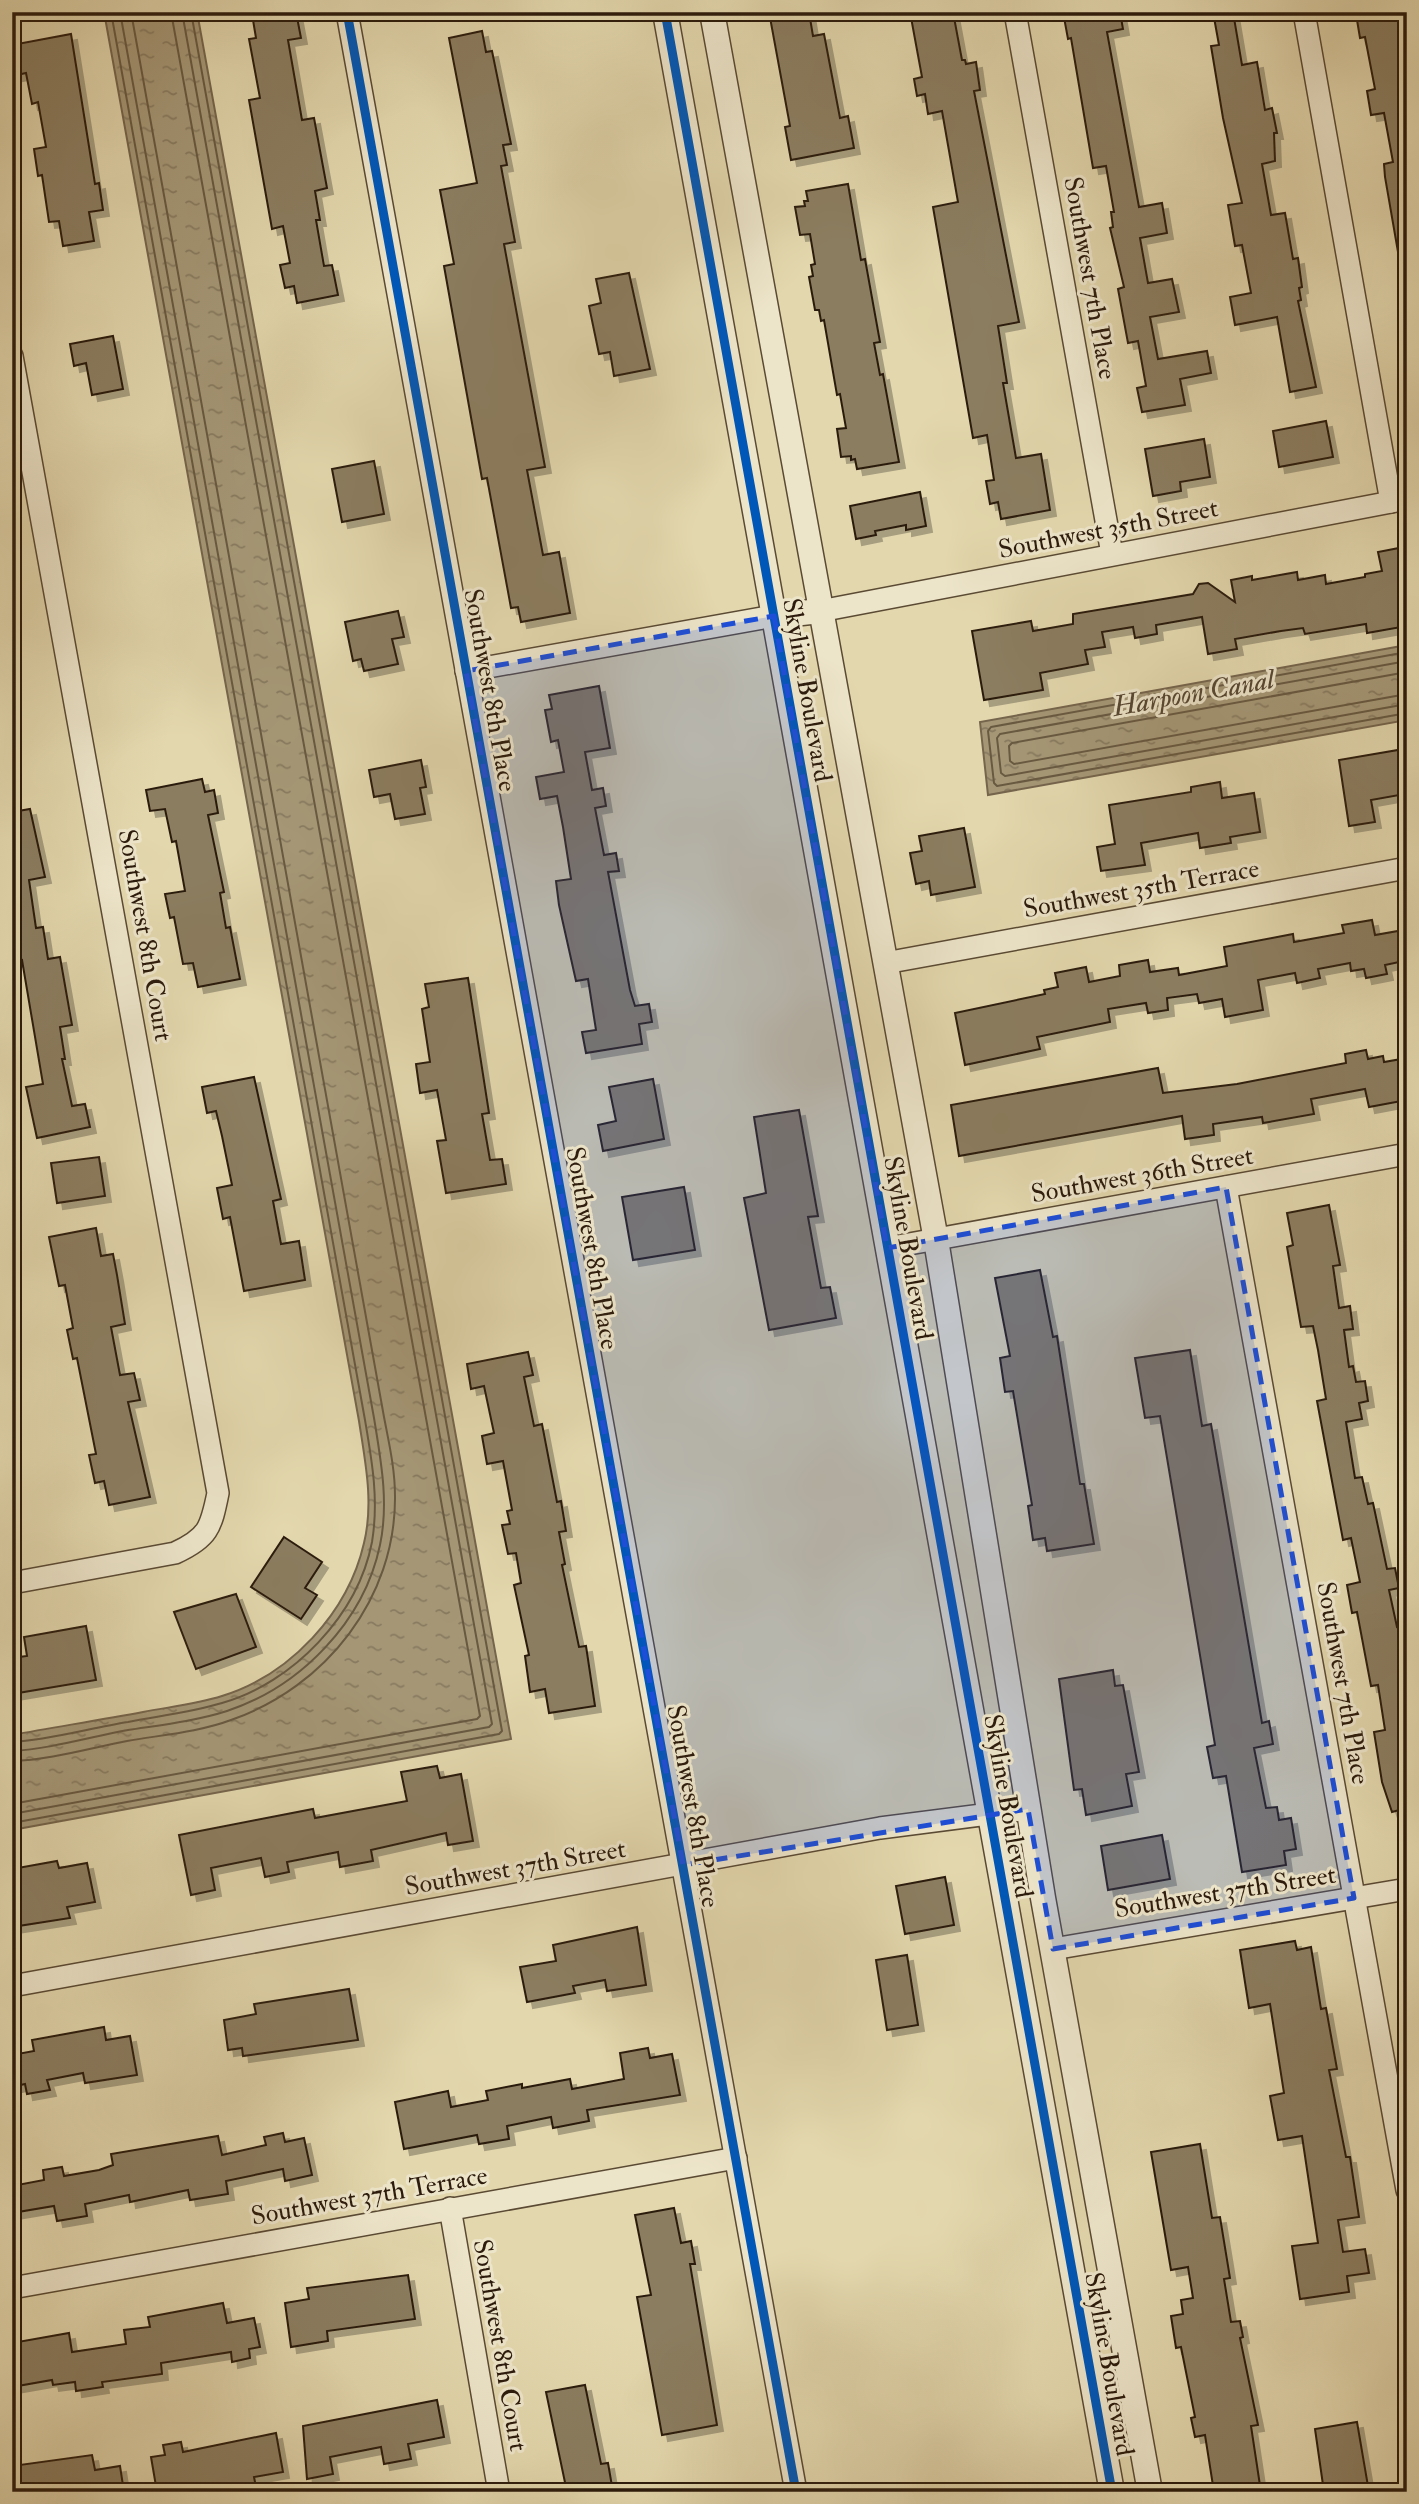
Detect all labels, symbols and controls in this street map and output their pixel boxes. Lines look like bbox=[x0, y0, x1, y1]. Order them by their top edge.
street label: Southwest 7th Place bbox=[1056, 174, 1124, 382]
street label: Southwest 35th Street bbox=[996, 492, 1221, 566]
street label: Southwest 8th Place bbox=[456, 586, 524, 794]
street label: Skyline Boulevard bbox=[775, 596, 839, 785]
water label: Harpoon Canal bbox=[1108, 662, 1279, 725]
street label: Southwest 8th Court bbox=[111, 827, 179, 1044]
street label: Southwest 35th Terrace bbox=[1021, 852, 1262, 925]
street label: Southwest 36th Street bbox=[1029, 1140, 1256, 1210]
street label: Southwest 8th Place bbox=[558, 1144, 626, 1352]
street label: Skyline Boulevard bbox=[876, 1154, 940, 1343]
street label: Southwest 7th Place bbox=[1309, 1579, 1377, 1787]
street label: Southwest 8th Place bbox=[659, 1702, 727, 1910]
street label: Skyline Boulevard bbox=[976, 1712, 1040, 1901]
street label: Southwest 37th Street bbox=[402, 1833, 628, 1903]
street label: Southwest 37th Street bbox=[1112, 1859, 1338, 1925]
street label: Southwest 37th Terrace bbox=[249, 2159, 490, 2233]
street label: Southwest 8th Court bbox=[466, 2237, 534, 2454]
street label: Skyline Boulevard bbox=[1077, 2270, 1141, 2459]

